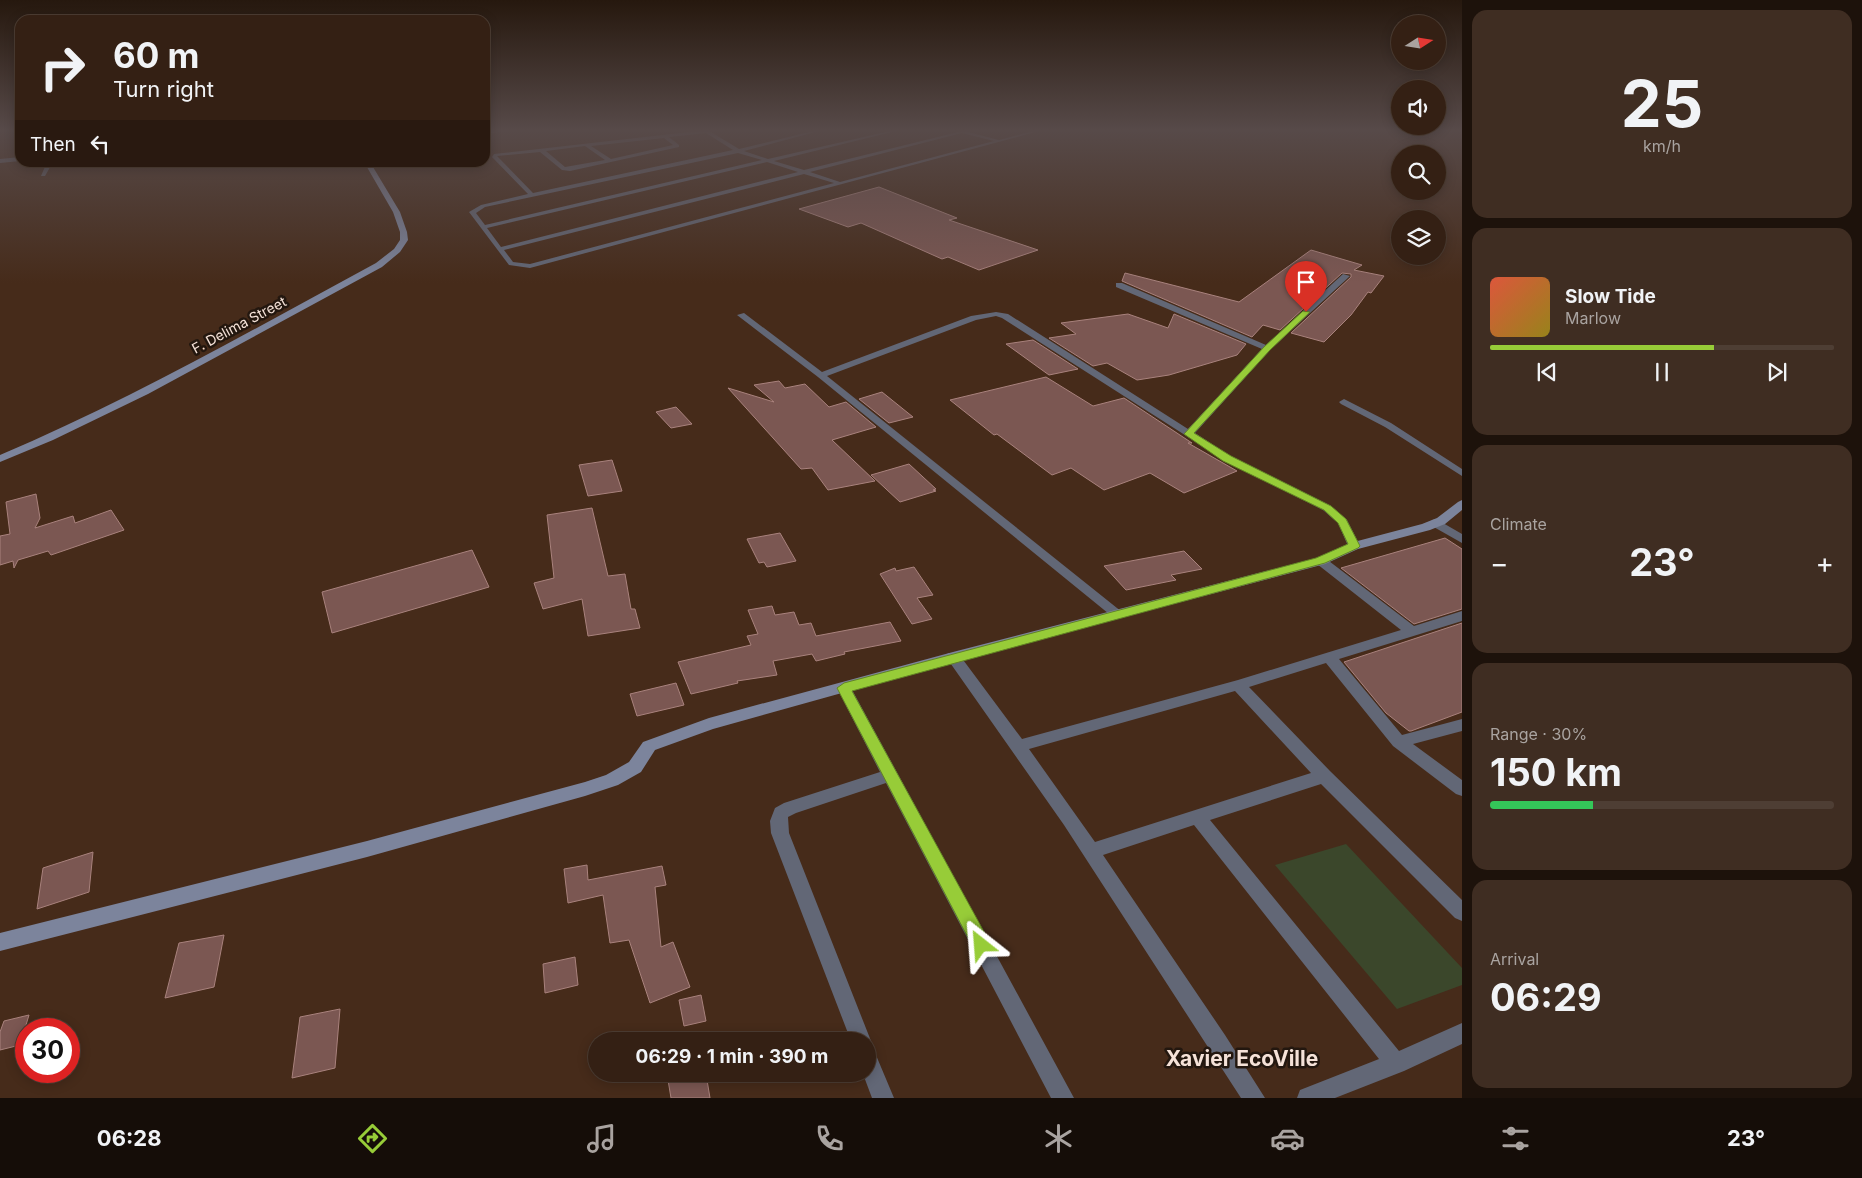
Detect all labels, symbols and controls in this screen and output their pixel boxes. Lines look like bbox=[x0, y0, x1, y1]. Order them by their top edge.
north arrow bbox=[1391, 15, 1446, 70]
map controls bbox=[1391, 15, 1446, 265]
text: 60 m bbox=[113, 34, 200, 76]
icon: right bbox=[30, 35, 95, 100]
text: 25 bbox=[1621, 64, 1703, 143]
text: Turn right bbox=[113, 76, 214, 102]
button: sound bbox=[1391, 80, 1446, 135]
icon: left bbox=[86, 130, 114, 158]
text: Then bbox=[30, 133, 76, 156]
text: km/h bbox=[1643, 136, 1681, 156]
button: search bbox=[1391, 145, 1446, 200]
button: layers bbox=[1391, 210, 1446, 265]
pin bbox=[1285, 261, 1327, 312]
icon: arrive bbox=[1292, 268, 1320, 296]
text: Slow Tide bbox=[1565, 285, 1656, 308]
street label: F. Delima Street bbox=[189, 292, 289, 357]
text: Marlow bbox=[1565, 308, 1621, 328]
icon: previous bbox=[1533, 358, 1561, 386]
icon: pause bbox=[1648, 358, 1676, 386]
icon: next bbox=[1763, 358, 1791, 386]
text: Climate bbox=[1490, 514, 1547, 534]
text: 23° bbox=[1629, 539, 1695, 585]
text: − bbox=[1490, 546, 1509, 580]
text: + bbox=[1815, 546, 1834, 580]
text: Range · 30% bbox=[1490, 724, 1587, 744]
text: 150 km bbox=[1490, 749, 1622, 795]
position arrow bbox=[954, 918, 1006, 970]
text: Arrival bbox=[1490, 949, 1539, 969]
text: 06:29 bbox=[1490, 974, 1602, 1020]
speed limit sign: 30 bbox=[15, 1018, 80, 1083]
text: 06:29 · 1 min · 390 m bbox=[636, 1045, 828, 1068]
district label: Xavier EcoVille bbox=[1166, 1046, 1318, 1071]
icon: directions bbox=[355, 1121, 390, 1156]
icon: music bbox=[584, 1121, 619, 1156]
icon: phone bbox=[812, 1121, 847, 1156]
icon: climate bbox=[1041, 1121, 1076, 1156]
icon: car bbox=[1270, 1121, 1305, 1156]
icon: filters bbox=[1498, 1121, 1533, 1156]
text: 06:28 bbox=[97, 1125, 161, 1151]
text: 23° bbox=[1727, 1125, 1765, 1151]

